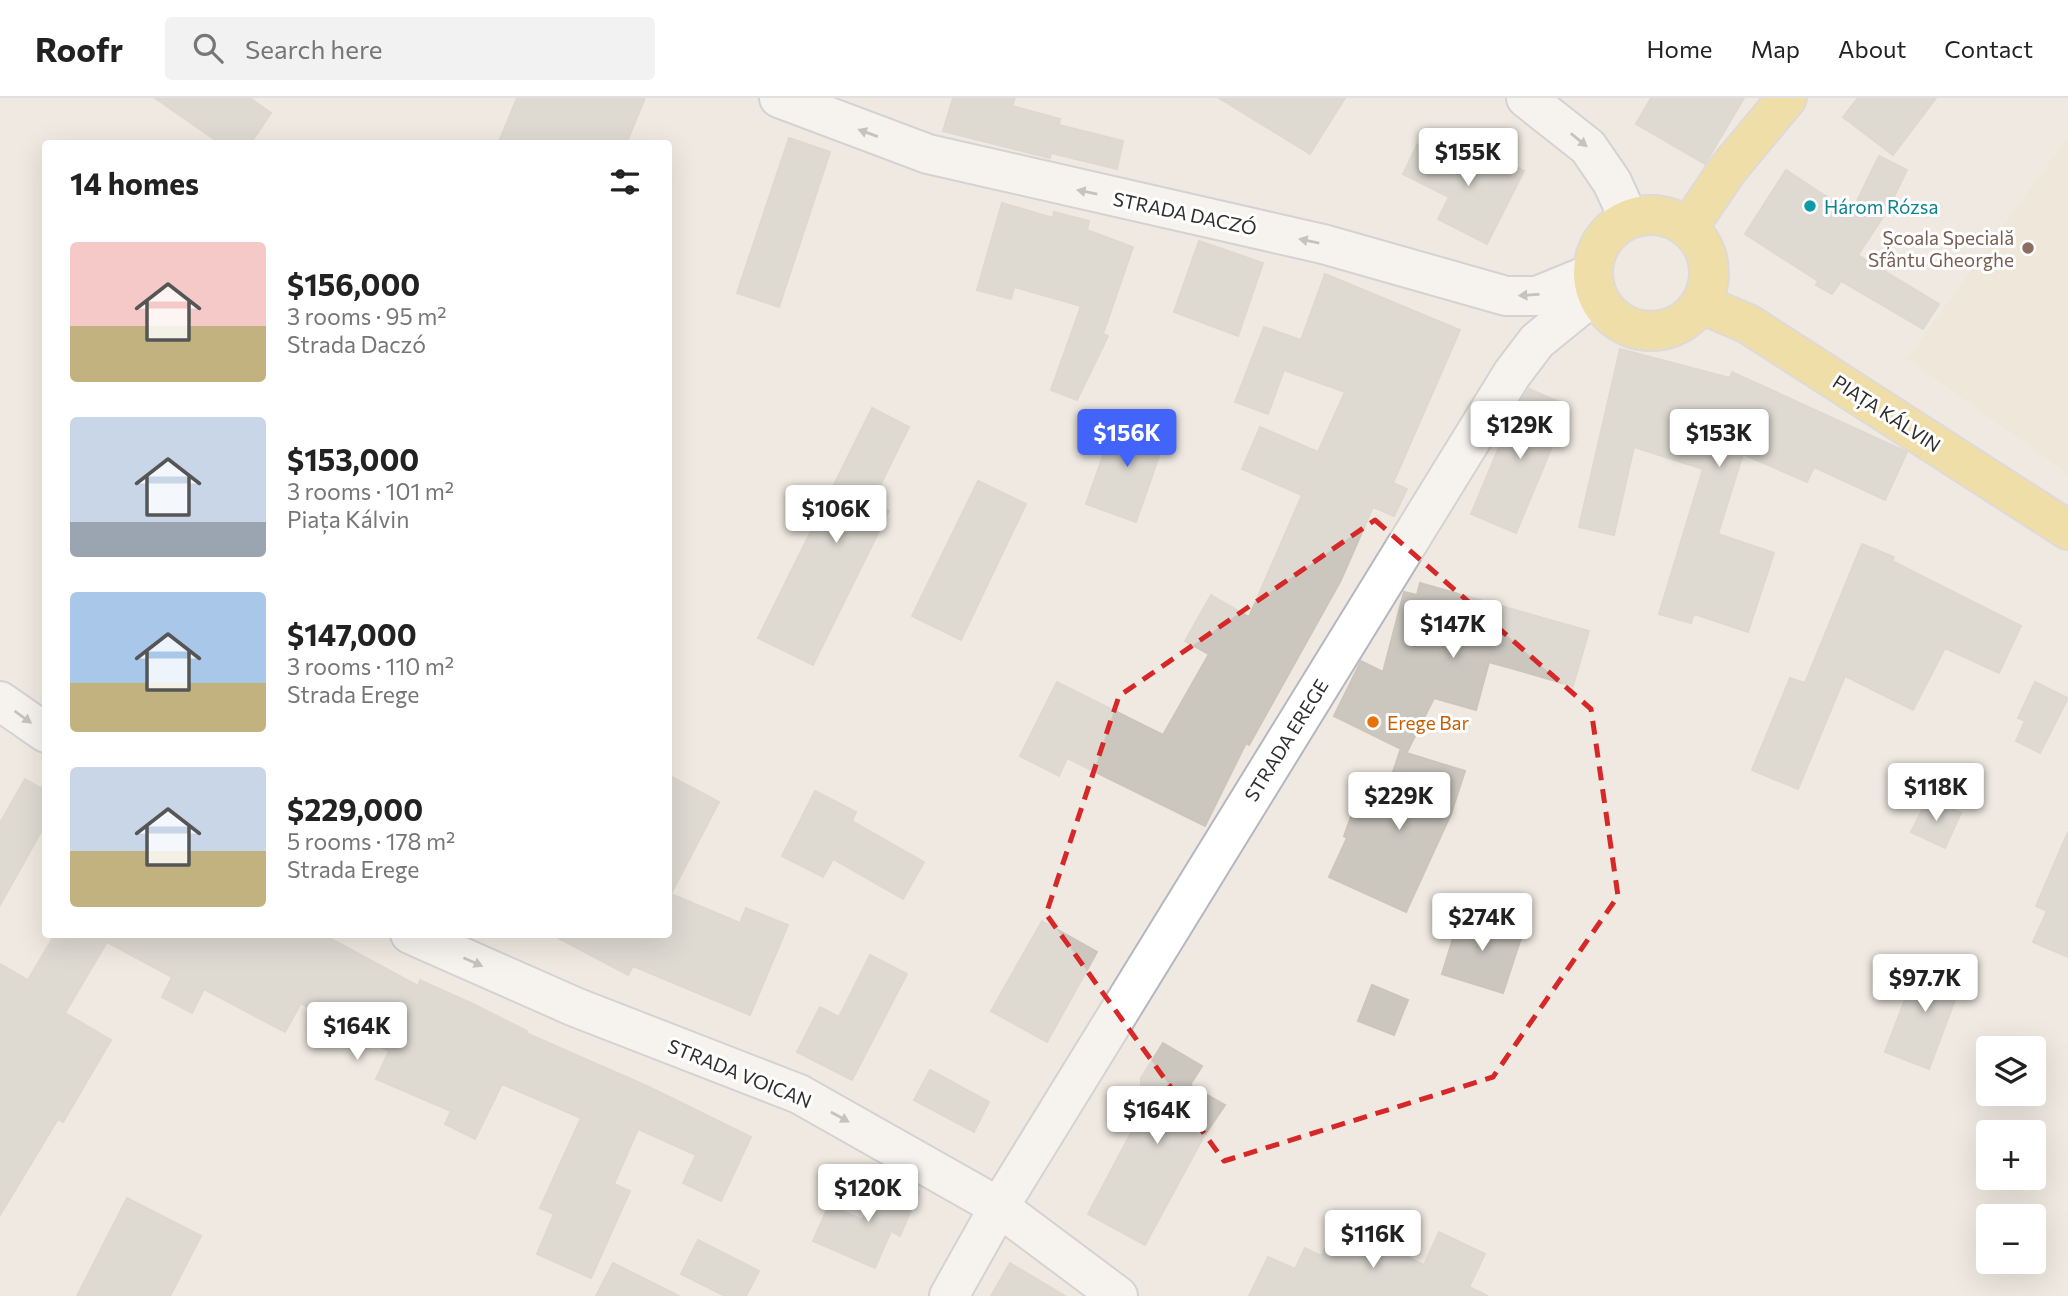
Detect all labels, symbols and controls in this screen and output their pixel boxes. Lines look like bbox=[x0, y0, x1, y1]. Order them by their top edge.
search box bbox=[165, 17, 655, 80]
text: Roofr bbox=[35, 28, 123, 69]
icon: search bbox=[189, 29, 227, 67]
text: Search here bbox=[245, 33, 383, 64]
text: Home bbox=[1647, 34, 1713, 63]
text: Map bbox=[1751, 34, 1800, 63]
text: About bbox=[1838, 34, 1906, 63]
text: Contact bbox=[1944, 34, 2033, 63]
one-way arrow bbox=[857, 127, 878, 138]
pin: $155K bbox=[1419, 129, 1517, 188]
one-way arrow bbox=[1571, 132, 1588, 147]
text: $155K bbox=[1435, 137, 1501, 165]
icon: filters bbox=[606, 163, 644, 201]
text: 14 homes bbox=[70, 164, 199, 201]
one-way arrow bbox=[1076, 186, 1098, 197]
street label: STRADA DACZÓ bbox=[1111, 186, 1259, 239]
place label: Három Rózsa bbox=[1824, 195, 1938, 218]
marker: Három Rózsa bbox=[1802, 198, 1818, 214]
place label: Școala Specială Sfântu Gheorghe bbox=[1868, 226, 2014, 271]
one-way arrow bbox=[1298, 235, 1320, 246]
marker: Școala Specială Sfântu Gheorghe bbox=[2020, 240, 2036, 256]
text: $156,000 bbox=[287, 265, 420, 302]
icon: home bbox=[126, 270, 210, 354]
one-way arrow bbox=[1518, 290, 1540, 301]
text: 3 rooms · 95 m² bbox=[287, 302, 446, 330]
text: Strada Daczó bbox=[287, 330, 426, 358]
street label: PIAȚA KÁLVIN bbox=[1828, 370, 1945, 458]
pin: $129K bbox=[1471, 402, 1569, 461]
pin: $156K bbox=[1078, 410, 1176, 469]
text: $129K bbox=[1487, 410, 1553, 438]
pin: $153K bbox=[1670, 410, 1768, 469]
text: $156K bbox=[1093, 418, 1161, 446]
text: $153K bbox=[1686, 418, 1752, 446]
text: $153,000 bbox=[287, 440, 419, 477]
icon: home bbox=[126, 445, 210, 529]
text: 3 rooms · 101 m² bbox=[287, 477, 454, 505]
pin: $106K bbox=[787, 486, 885, 545]
text: $106K bbox=[801, 494, 871, 522]
text: Piața Kálvin bbox=[287, 505, 409, 533]
pin: $147K bbox=[1404, 601, 1502, 660]
text: $147K bbox=[1420, 609, 1486, 637]
text: $147,000 bbox=[287, 615, 417, 652]
icon: home bbox=[126, 620, 210, 704]
text: 3 rooms · 110 m² bbox=[287, 652, 454, 680]
street label: STRADA EREGE bbox=[1239, 675, 1333, 805]
text: Strada Erege bbox=[287, 680, 419, 708]
one-way arrow bbox=[14, 710, 32, 724]
place label: Erege Bar bbox=[1387, 711, 1470, 734]
marker: Erege Bar bbox=[1365, 714, 1381, 730]
pin: $118K bbox=[1887, 764, 1985, 823]
pin: $229K bbox=[1350, 772, 1448, 832]
text: $118K bbox=[1904, 772, 1968, 800]
text: $229K bbox=[1364, 781, 1434, 809]
text: $229,000 bbox=[287, 790, 423, 827]
icon: home bbox=[126, 795, 210, 879]
text: 5 rooms · 178 m² bbox=[287, 827, 455, 855]
text: Strada Erege bbox=[287, 855, 419, 883]
pin: $274K bbox=[1433, 894, 1531, 953]
text: $274K bbox=[1448, 902, 1516, 930]
pin: $97.7K bbox=[1868, 954, 1982, 1014]
one-way arrow bbox=[463, 956, 483, 968]
text: $97.7K bbox=[1889, 963, 1961, 991]
pin: $164K bbox=[308, 1002, 406, 1062]
text: $164K bbox=[323, 1011, 391, 1039]
street label: STRADA VOICAN bbox=[665, 1034, 815, 1112]
map controls bbox=[1976, 1036, 2046, 1274]
button: layers bbox=[1976, 1036, 2046, 1106]
pin: $164K bbox=[1108, 1086, 1206, 1146]
text: $164K bbox=[1123, 1095, 1191, 1123]
one-way arrow bbox=[830, 1111, 850, 1123]
button: + bbox=[1976, 1120, 2046, 1190]
pin: $120K bbox=[819, 1164, 917, 1224]
text: $120K bbox=[834, 1173, 902, 1201]
button: − bbox=[1976, 1204, 2046, 1274]
pin: $116K bbox=[1324, 1210, 1422, 1270]
text: $116K bbox=[1341, 1219, 1405, 1247]

